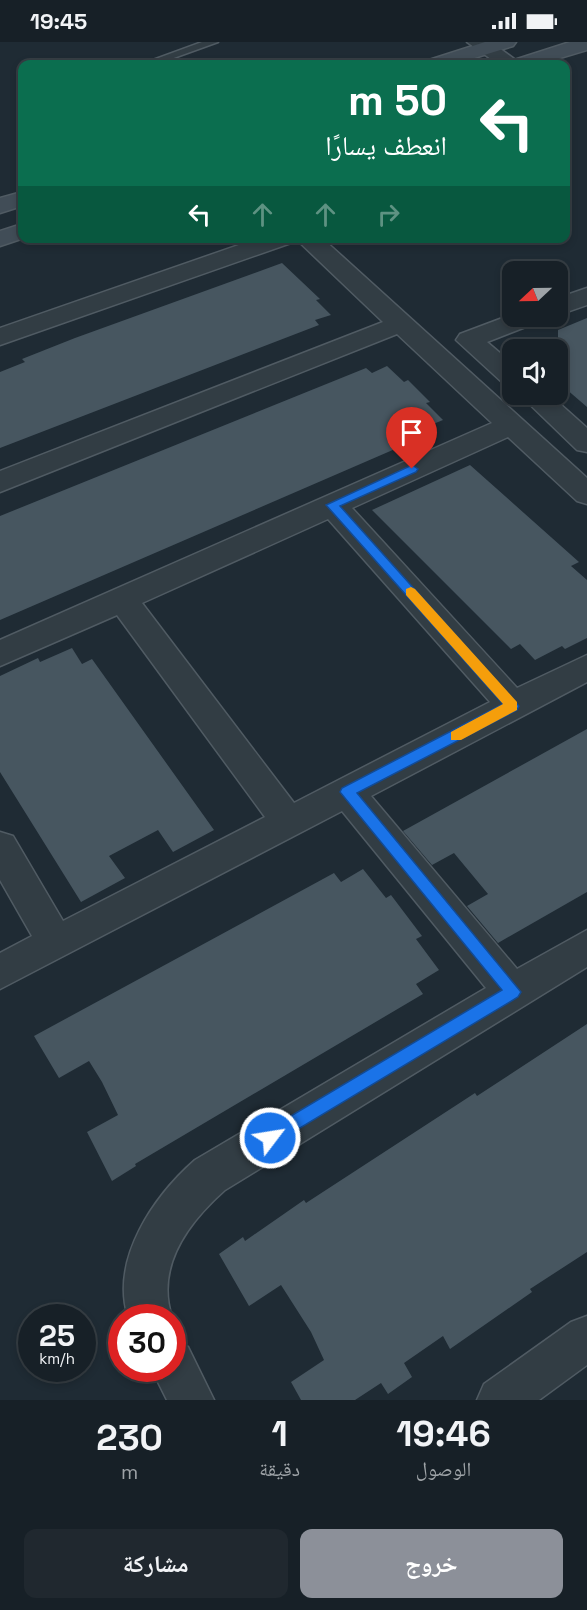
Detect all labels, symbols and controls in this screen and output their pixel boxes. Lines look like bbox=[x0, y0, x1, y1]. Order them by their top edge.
text: 19:45 bbox=[30, 7, 87, 35]
text: 50 m bbox=[348, 74, 447, 127]
icon: left bbox=[468, 84, 546, 162]
text: انعطف يسارًا bbox=[325, 128, 447, 163]
icon: left bbox=[183, 198, 216, 231]
icon: ahead bbox=[246, 198, 279, 231]
icon: ahead bbox=[309, 198, 342, 231]
icon: right bbox=[372, 198, 405, 231]
north arrow bbox=[502, 261, 568, 327]
map controls bbox=[502, 261, 568, 405]
button: sound bbox=[502, 339, 568, 405]
pin bbox=[386, 407, 437, 469]
icon: arrive bbox=[395, 416, 428, 449]
position arrow bbox=[238, 1106, 302, 1170]
speed limit sign: 30 bbox=[108, 1304, 186, 1382]
text: 25 bbox=[39, 1316, 75, 1355]
text: km/h bbox=[39, 1349, 75, 1368]
text: 1 bbox=[271, 1411, 288, 1457]
text: 19:46 bbox=[396, 1411, 491, 1457]
text: 230 bbox=[96, 1415, 163, 1461]
text: دقيقة bbox=[259, 1456, 300, 1482]
text: الوصول bbox=[416, 1456, 471, 1482]
text: m bbox=[121, 1459, 138, 1485]
button: مشاركة bbox=[24, 1529, 288, 1598]
button: خروج bbox=[300, 1529, 563, 1598]

